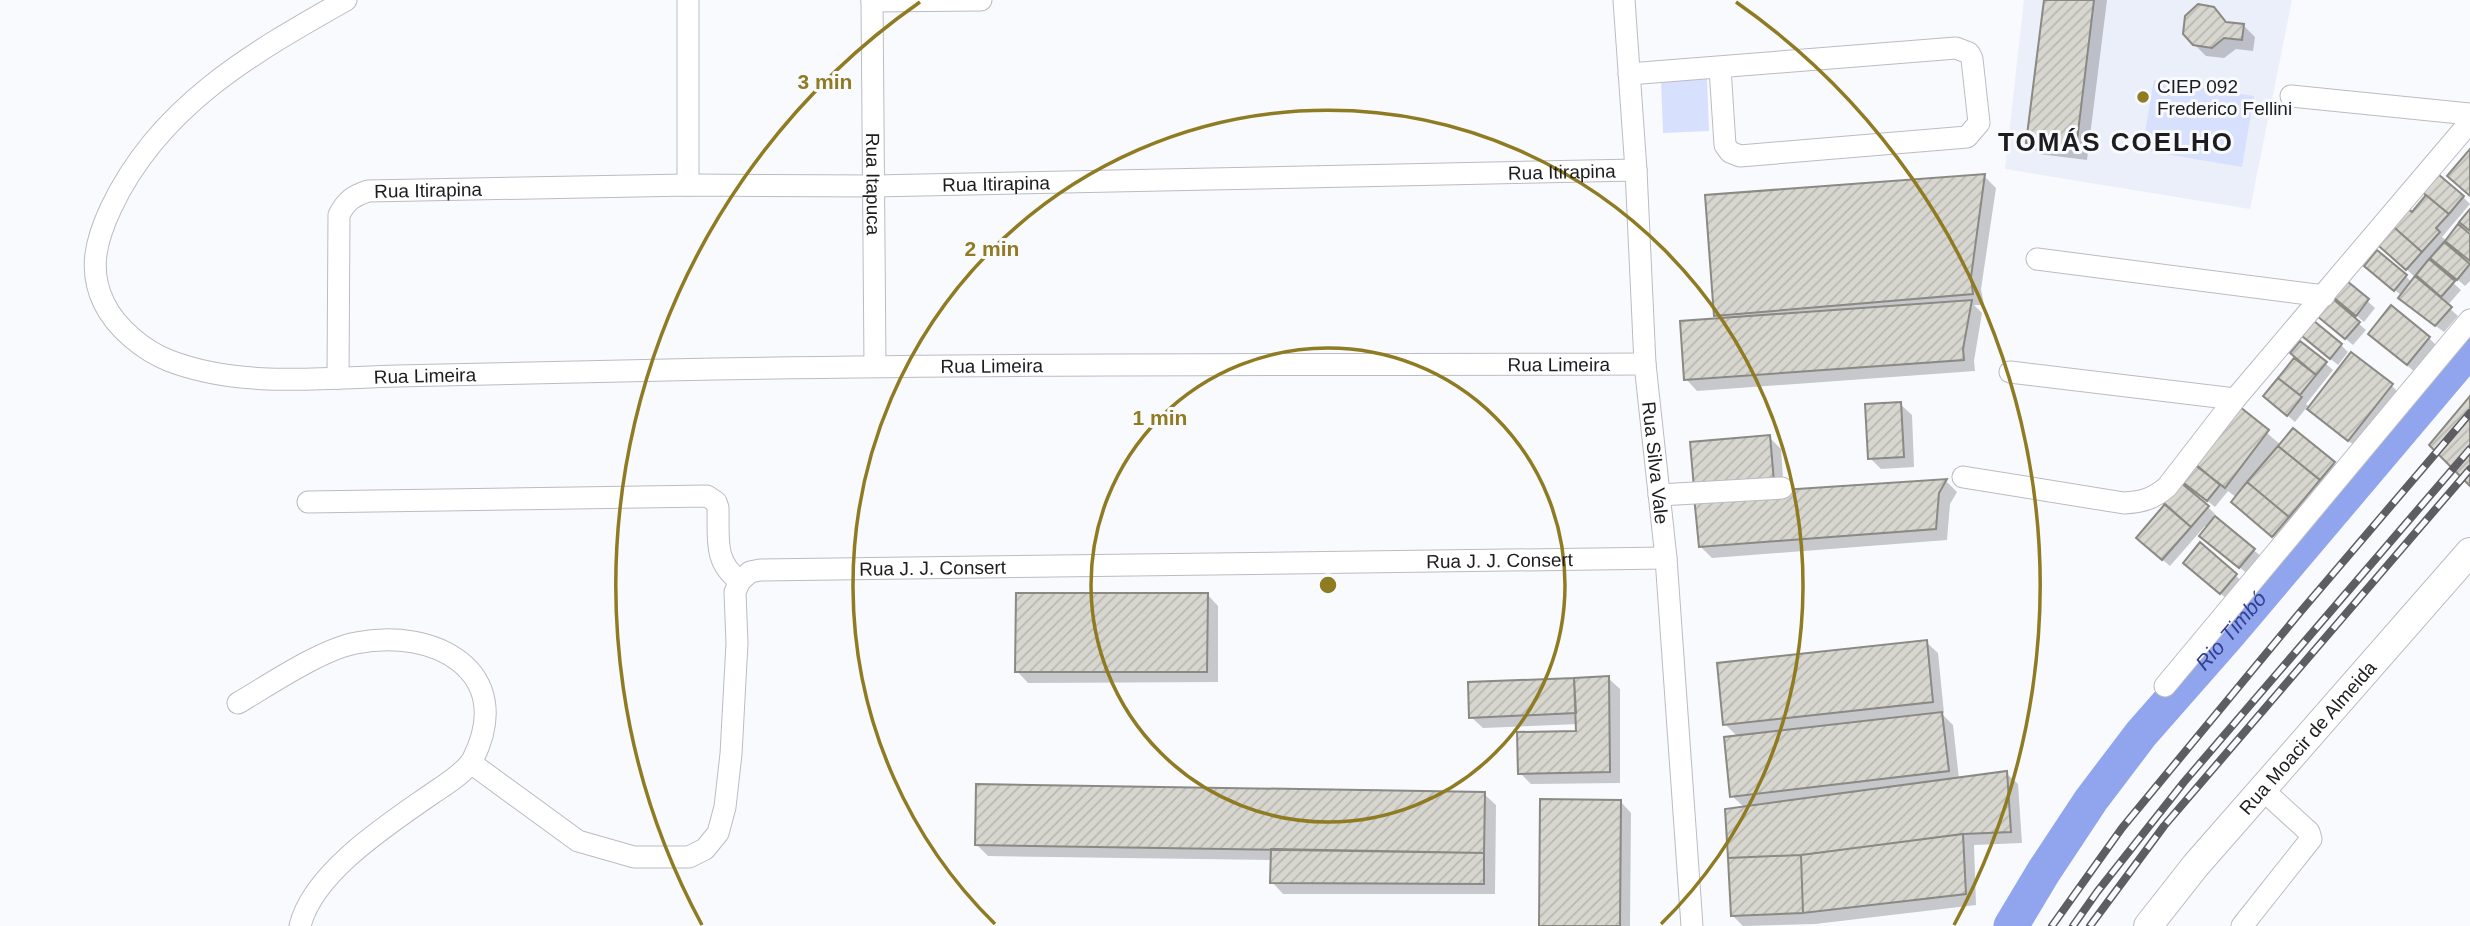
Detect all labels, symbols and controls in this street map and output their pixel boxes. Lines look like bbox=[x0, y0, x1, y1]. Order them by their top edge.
text: 3 min bbox=[798, 70, 852, 93]
place label: CIEP 092 Frederico Fellini bbox=[2157, 76, 2292, 119]
marker: CIEP 092 Frederico Fellini bbox=[2135, 89, 2151, 105]
district label: TOMÁS COELHO bbox=[1998, 127, 2234, 157]
street label: Rua Itapuca bbox=[862, 133, 884, 236]
street label: Rua Itirapina bbox=[1508, 160, 1616, 184]
street label: Rua Itirapina bbox=[942, 172, 1051, 196]
street label: Rua Itirapina bbox=[374, 179, 483, 202]
text: 2 min bbox=[965, 237, 1019, 260]
street label: Rua Limeira bbox=[1507, 354, 1610, 375]
street label: Rua Limeira bbox=[940, 355, 1044, 377]
street label: Rua Limeira bbox=[373, 364, 477, 388]
street label: Rua Silva Vale bbox=[1638, 400, 1672, 525]
text: 1 min bbox=[1133, 406, 1187, 429]
street label: Rua J. J. Consert bbox=[1426, 549, 1574, 572]
street label: Rua J. J. Consert bbox=[859, 557, 1007, 580]
centre of rings bbox=[1316, 573, 1340, 597]
water label: Rio Timbó bbox=[2191, 587, 2271, 674]
street label: Rua Moacir de Almeida bbox=[2235, 657, 2381, 819]

